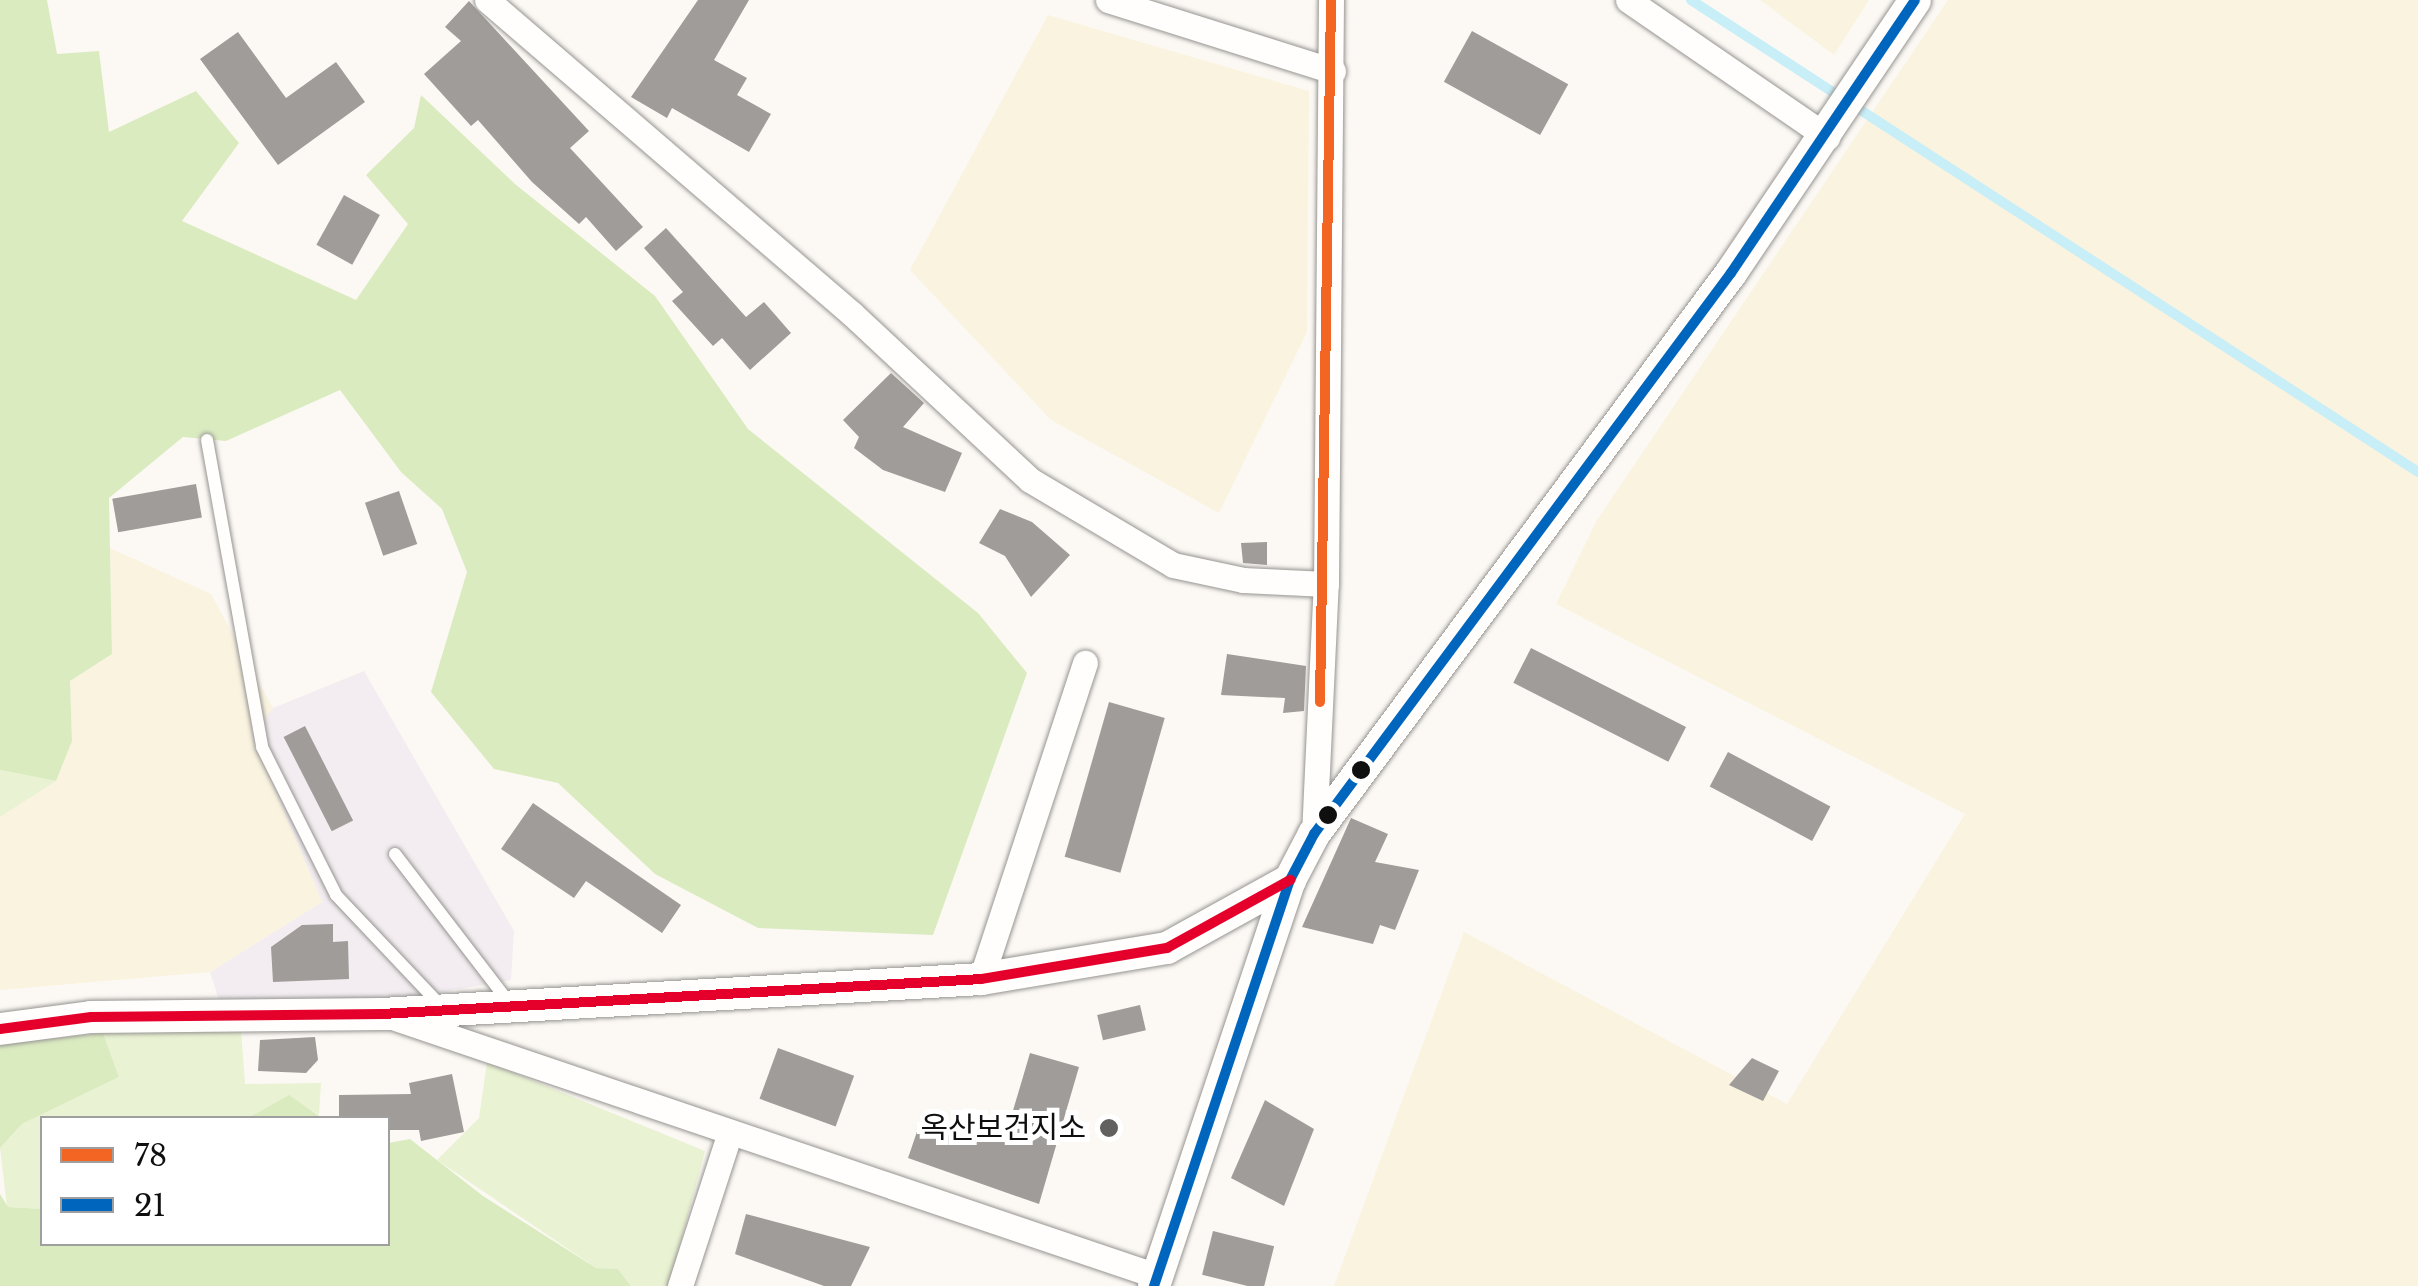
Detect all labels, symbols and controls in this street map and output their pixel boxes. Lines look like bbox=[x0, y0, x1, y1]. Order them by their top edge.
unlabelled marker bbox=[1351, 760, 1371, 780]
unlabelled marker bbox=[1318, 805, 1338, 825]
place label: 옥산보건지소 bbox=[920, 1110, 1086, 1146]
marker: 옥산보건지소 bbox=[1096, 1115, 1122, 1141]
legend bbox=[40, 1116, 390, 1246]
text: 78 bbox=[134, 1137, 167, 1174]
text: 21 bbox=[134, 1187, 166, 1224]

